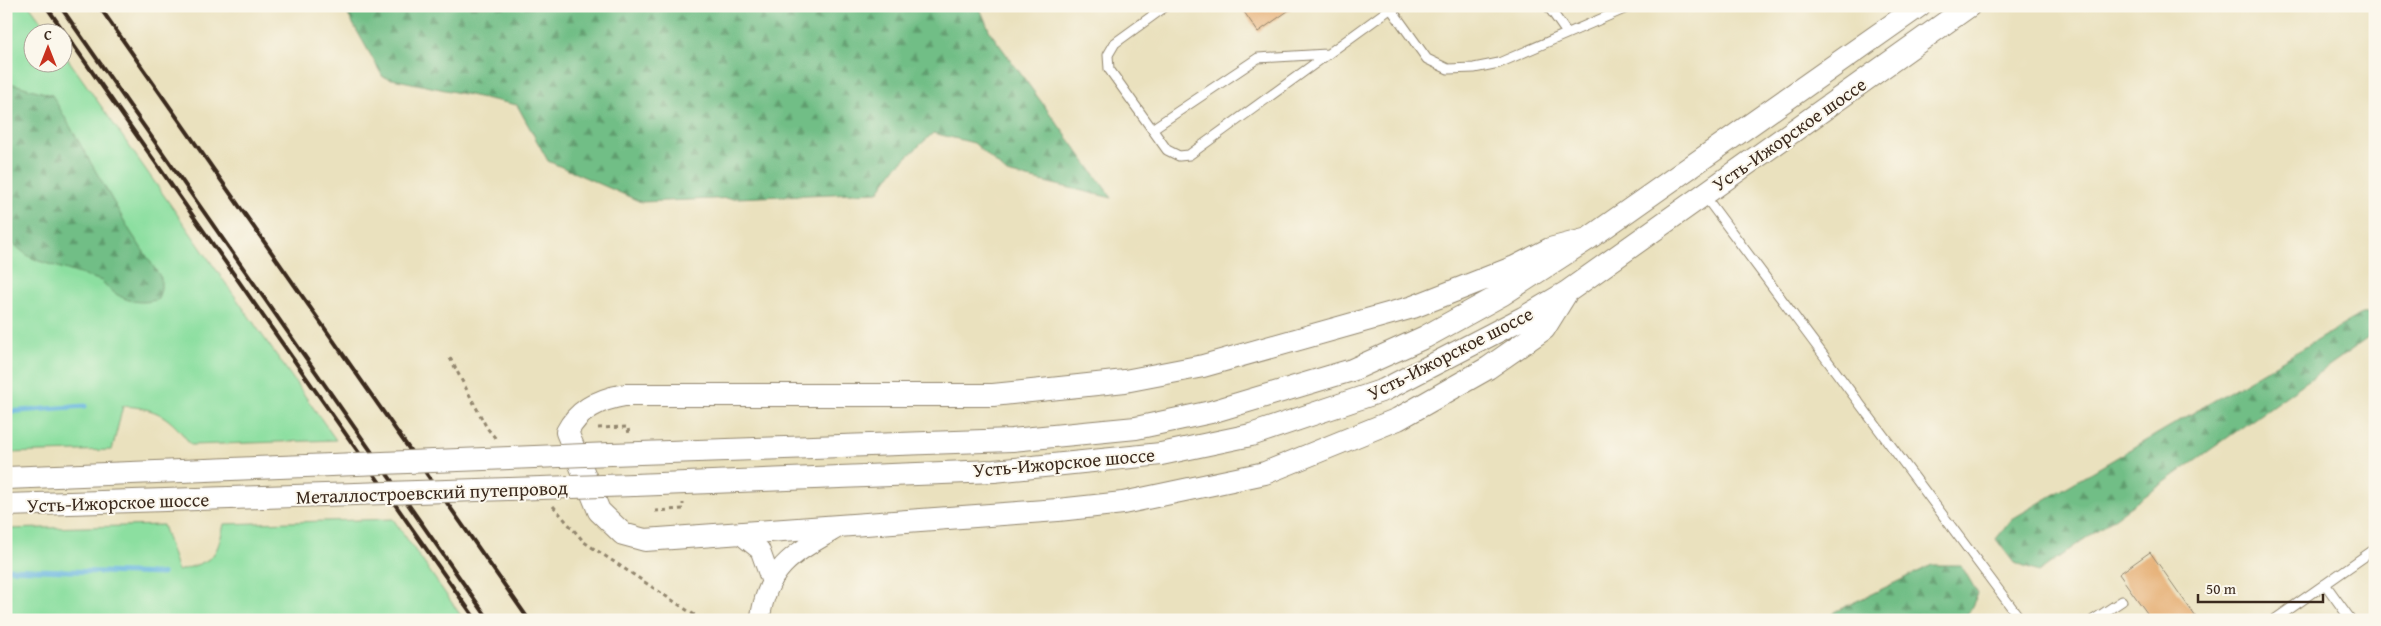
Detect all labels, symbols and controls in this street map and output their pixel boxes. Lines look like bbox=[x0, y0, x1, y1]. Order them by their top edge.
north arrow bbox=[22, 22, 72, 72]
text: С bbox=[44, 25, 52, 45]
street label: Усть-Ижорское шоссе bbox=[1706, 70, 1872, 198]
street label: Усть-Ижорское шоссе bbox=[1362, 299, 1538, 407]
street label: Усть-Ижорское шоссе bbox=[972, 440, 1156, 484]
street label: Металлостроевский путепровод bbox=[296, 473, 568, 511]
street label: Усть-Ижорское шоссе bbox=[26, 485, 210, 519]
scale bar bbox=[2198, 571, 2324, 603]
text: 50 m bbox=[2206, 578, 2237, 599]

